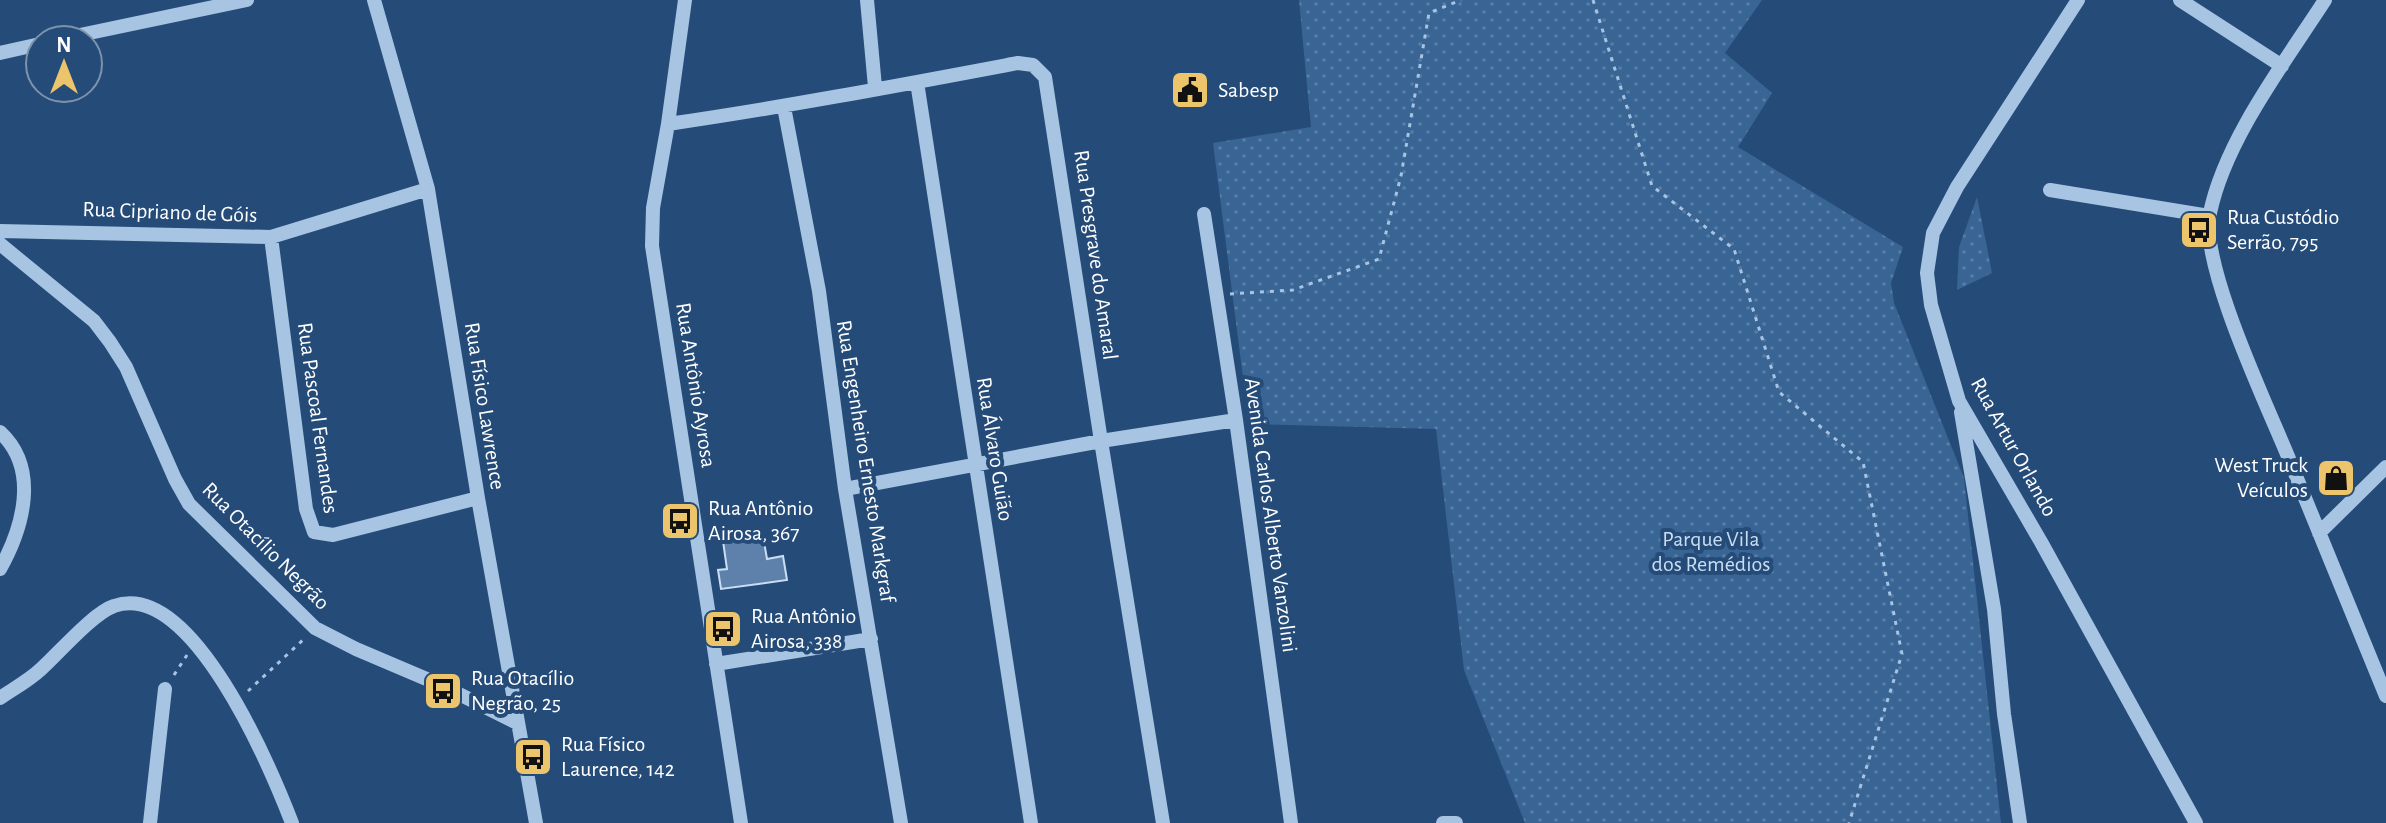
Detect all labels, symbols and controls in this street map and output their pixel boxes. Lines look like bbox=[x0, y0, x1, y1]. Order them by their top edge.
north arrow bbox=[24, 24, 104, 104]
text: N bbox=[56, 34, 72, 56]
public building icon: Sabesp bbox=[1169, 69, 1211, 111]
place label: Sabesp bbox=[1218, 79, 1279, 101]
street label: Rua Presgrave do Amaral bbox=[1070, 149, 1122, 361]
street label: Rua Cipriano de Góis bbox=[82, 198, 258, 226]
place label: Rua Custódio Serrão, 795 bbox=[2227, 206, 2339, 253]
bus stop icon: Rua Custódio Serrão, 795 bbox=[2178, 209, 2220, 251]
street label: Rua Antônio Ayrosa bbox=[672, 301, 720, 469]
street label: Rua Engenheiro Ernesto Markgraf bbox=[833, 318, 899, 605]
street label: Rua Pascoal Fernandes bbox=[294, 321, 342, 515]
street label: Rua Físico Lawrence bbox=[461, 321, 509, 491]
street label: Rua Artur Orlando bbox=[1967, 374, 2061, 520]
street label: Rua Álvaro Guião bbox=[973, 375, 1018, 523]
street label: Avenida Carlos Alberto Vanzolini bbox=[1241, 376, 1301, 654]
place label: West Truck Veículos bbox=[2214, 454, 2308, 501]
shop icon: West Truck Veículos bbox=[2315, 457, 2357, 499]
street label: Rua Otacílio Negrão bbox=[198, 478, 334, 614]
place label: Rua Antônio Airosa, 367 bbox=[708, 497, 813, 544]
bus stop icon: Rua Antônio Airosa, 367 bbox=[659, 500, 701, 542]
park label: Parque Vila dos Remédios bbox=[1652, 528, 1770, 575]
place label: Rua Antônio Airosa, 338 bbox=[751, 605, 856, 652]
bus stop icon: Rua Antônio Airosa, 338 bbox=[702, 608, 744, 650]
place label: Rua Otacílio Negrão, 25 bbox=[471, 667, 574, 714]
bus stop icon: Rua Otacílio Negrão, 25 bbox=[422, 670, 464, 712]
place label: Rua Físico Laurence, 142 bbox=[561, 733, 675, 780]
bus stop icon: Rua Físico Laurence, 142 bbox=[512, 736, 554, 778]

